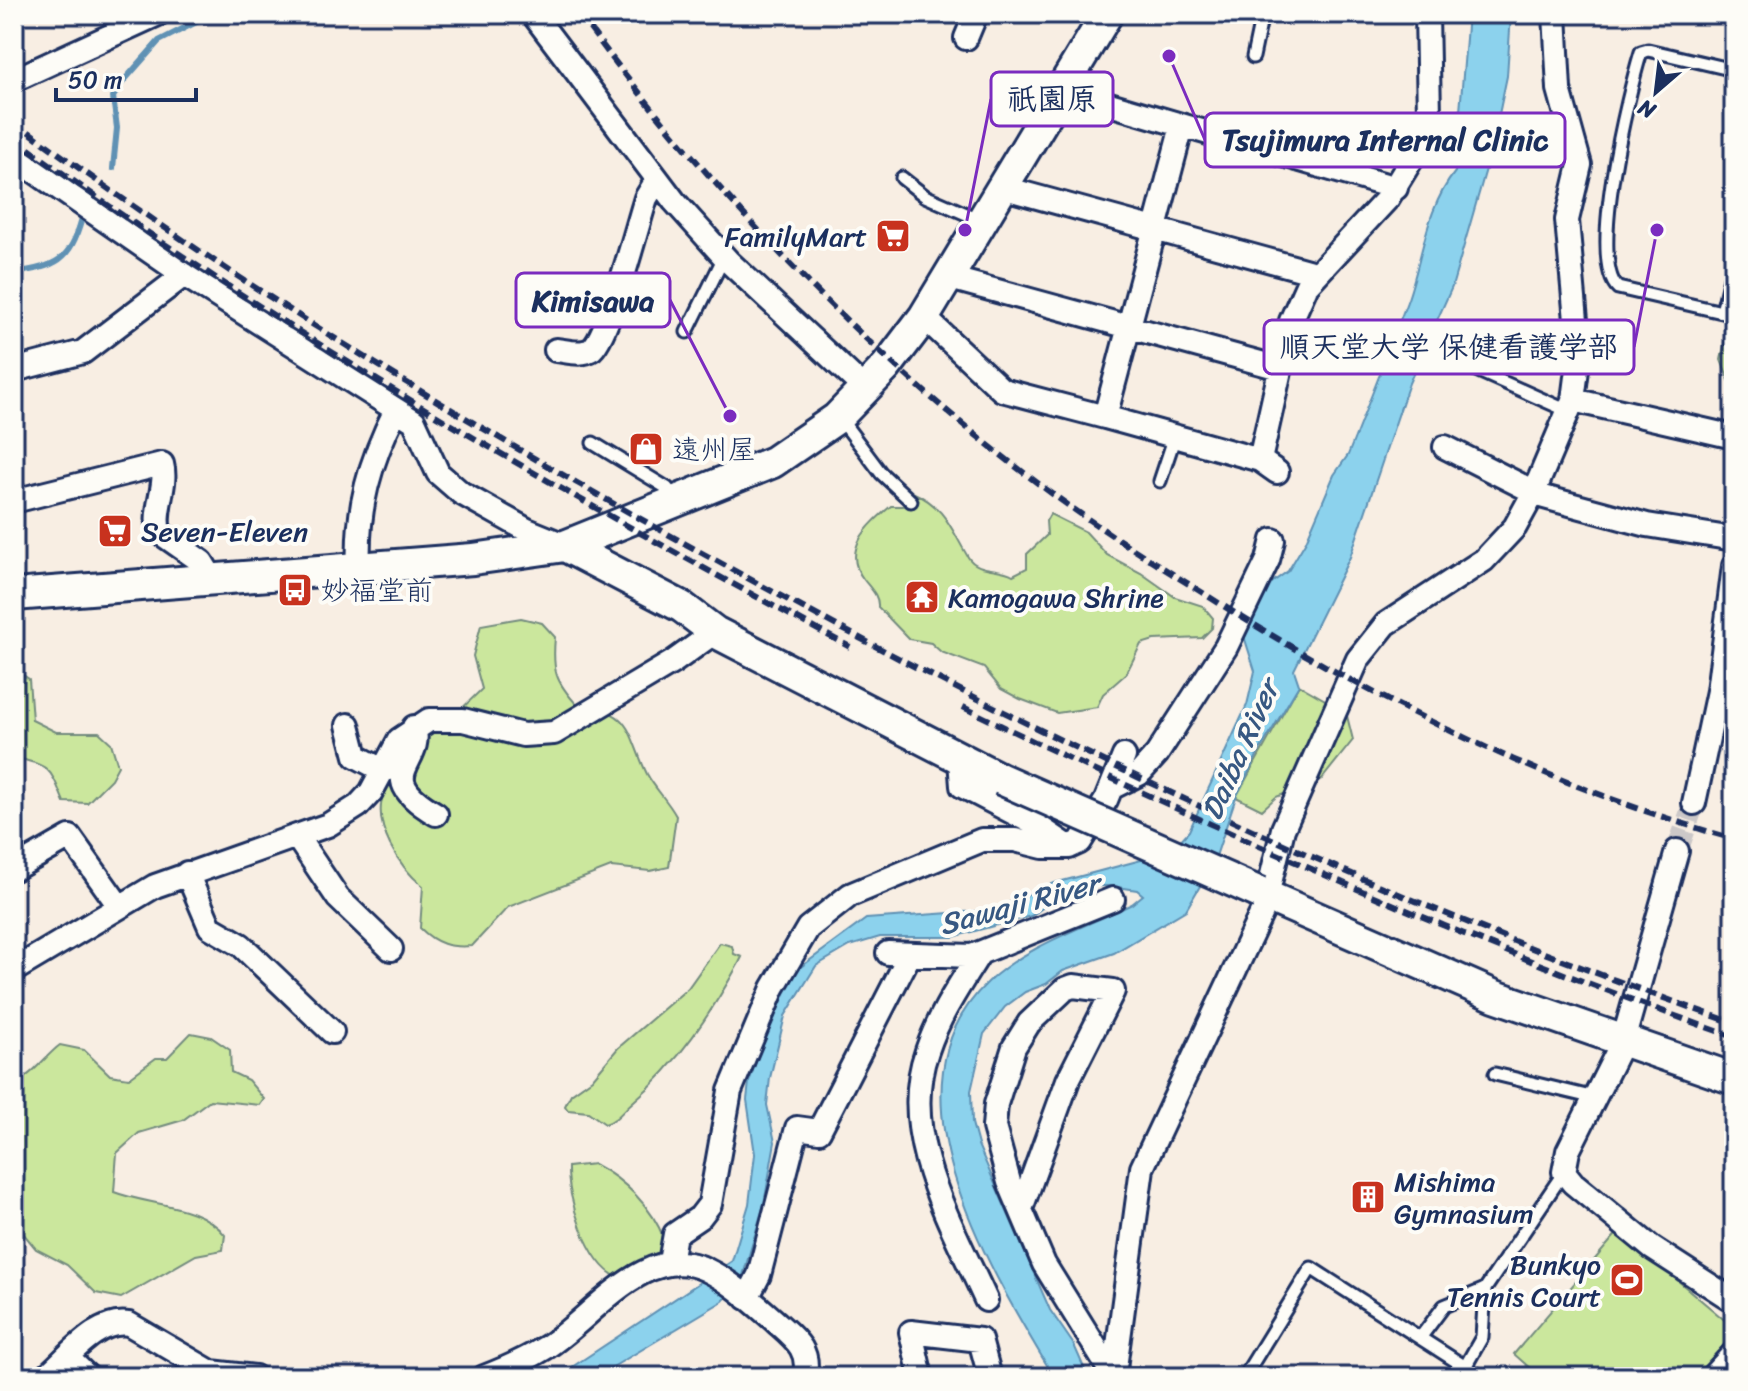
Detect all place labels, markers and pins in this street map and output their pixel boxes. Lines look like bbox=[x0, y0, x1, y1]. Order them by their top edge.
callout: 祇園原 bbox=[991, 72, 1113, 126]
callout: Tsujimura Internal Clinic bbox=[1205, 113, 1565, 167]
place label: FamilyMart bbox=[724, 212, 867, 261]
supermarket icon: FamilyMart bbox=[874, 217, 912, 255]
callout: Kimisawa bbox=[516, 273, 670, 327]
callout: 順天堂大学 保健看護学部 bbox=[1264, 320, 1634, 374]
place label: 遠州屋 bbox=[672, 425, 756, 474]
shop icon: 遠州屋 bbox=[627, 430, 665, 468]
place label: Seven-Eleven bbox=[141, 507, 308, 556]
supermarket icon: Seven-Eleven bbox=[96, 512, 134, 550]
place label: 妙福堂前 bbox=[321, 566, 433, 615]
bus stop icon: 妙福堂前 bbox=[276, 571, 314, 609]
place label: Kamogawa Shrine bbox=[948, 573, 1164, 622]
temple icon: Kamogawa Shrine bbox=[903, 578, 941, 616]
place label: Mishima Gymnasium bbox=[1394, 1157, 1534, 1238]
building icon: Mishima Gymnasium bbox=[1349, 1178, 1387, 1216]
place label: Bunkyo Tennis Court bbox=[1447, 1240, 1601, 1321]
sports icon: Bunkyo Tennis Court bbox=[1608, 1261, 1646, 1299]

